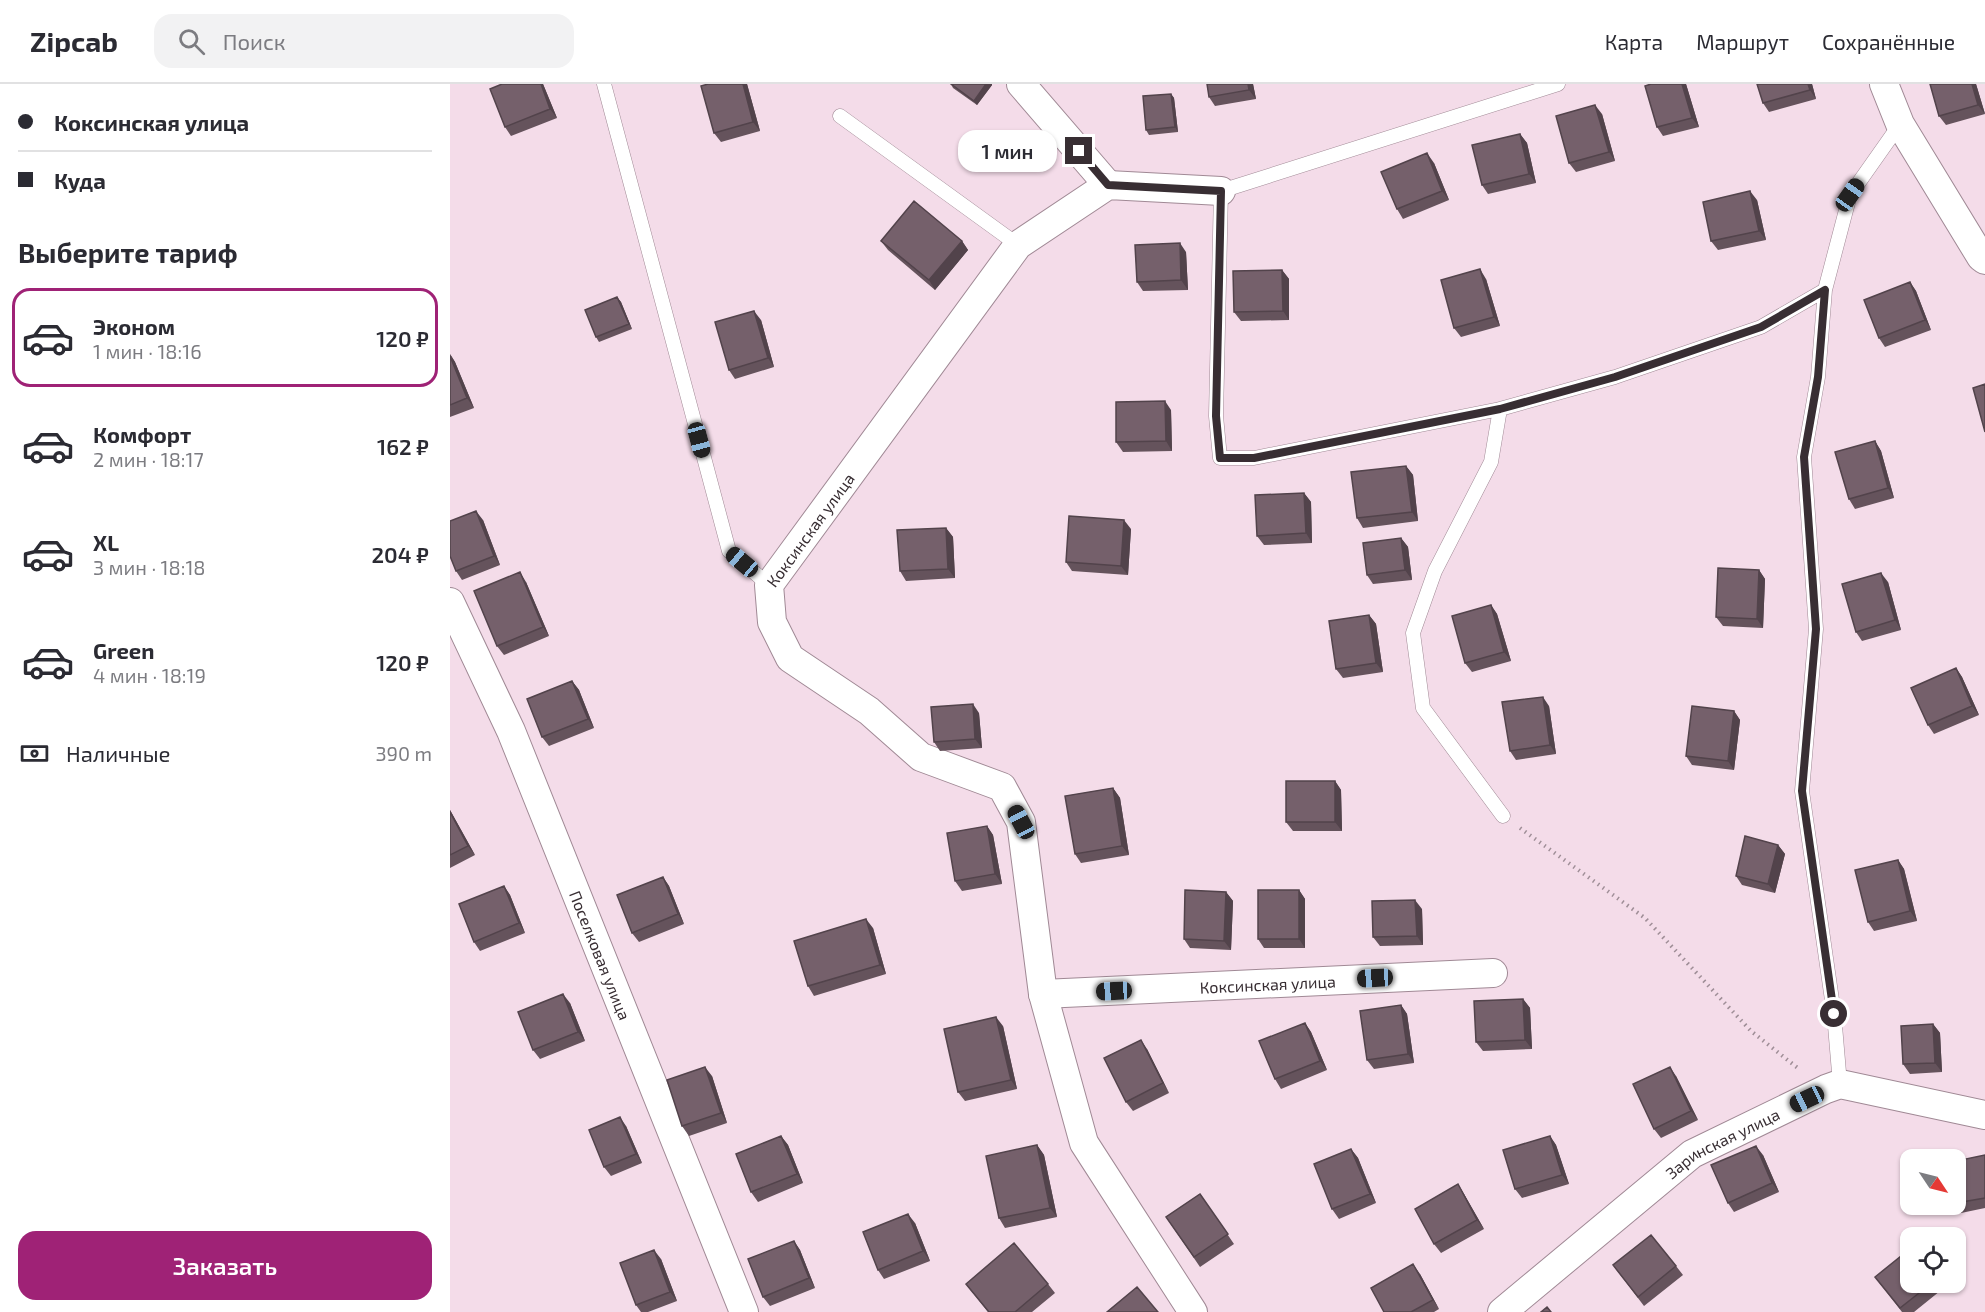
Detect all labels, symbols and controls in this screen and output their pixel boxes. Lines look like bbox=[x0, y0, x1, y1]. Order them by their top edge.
search box bbox=[154, 14, 574, 68]
text: Zipcab bbox=[30, 24, 118, 58]
icon: search bbox=[175, 25, 208, 58]
text: Поиск bbox=[223, 28, 286, 54]
text: Карта bbox=[1605, 29, 1663, 54]
text: Маршрут bbox=[1696, 29, 1789, 54]
text: Сохранённые bbox=[1822, 29, 1955, 54]
text: Коксинская улица bbox=[54, 109, 249, 135]
callout: 1 мин bbox=[959, 130, 1058, 172]
route end bbox=[1065, 137, 1092, 164]
text: 1 мин bbox=[981, 139, 1034, 163]
text: Куда bbox=[54, 167, 106, 193]
car bbox=[1832, 175, 1868, 215]
text: Выберите тариф bbox=[18, 236, 238, 268]
icon: car bbox=[21, 311, 75, 365]
text: Эконом bbox=[93, 313, 175, 339]
text: 120 ₽ bbox=[376, 325, 429, 351]
text: 1 мин · 18:16 bbox=[93, 339, 202, 363]
icon: car bbox=[21, 419, 75, 473]
car bbox=[686, 420, 712, 460]
text: Комфорт bbox=[93, 421, 191, 447]
text: 162 ₽ bbox=[377, 433, 429, 459]
text: 2 мин · 18:17 bbox=[93, 447, 204, 471]
street label: Коксинская улица bbox=[762, 469, 858, 590]
icon: car bbox=[21, 527, 75, 581]
text: XL bbox=[93, 529, 119, 555]
text: 204 ₽ bbox=[372, 541, 429, 567]
car bbox=[722, 544, 762, 580]
text: 3 мин · 18:18 bbox=[93, 555, 205, 579]
icon: car bbox=[21, 635, 75, 689]
text: Green bbox=[93, 637, 155, 663]
text: 120 ₽ bbox=[376, 649, 429, 675]
text: 4 мин · 18:19 bbox=[93, 663, 206, 687]
icon: cash bbox=[18, 737, 51, 770]
text: Наличные bbox=[66, 740, 170, 766]
text: 390 m bbox=[375, 741, 432, 765]
car bbox=[1005, 802, 1037, 842]
street label: Поселковая улица bbox=[566, 888, 635, 1022]
car bbox=[1357, 968, 1393, 988]
street label: Коксинская улица bbox=[1199, 971, 1336, 996]
car bbox=[1096, 981, 1132, 1001]
route start bbox=[1820, 1000, 1847, 1027]
car bbox=[1787, 1083, 1827, 1115]
street label: Заринская улица bbox=[1661, 1104, 1782, 1182]
north arrow bbox=[1900, 1149, 1966, 1215]
map controls bbox=[1900, 1149, 1966, 1293]
button: locate bbox=[1900, 1227, 1966, 1293]
button: Заказать bbox=[18, 1231, 432, 1300]

